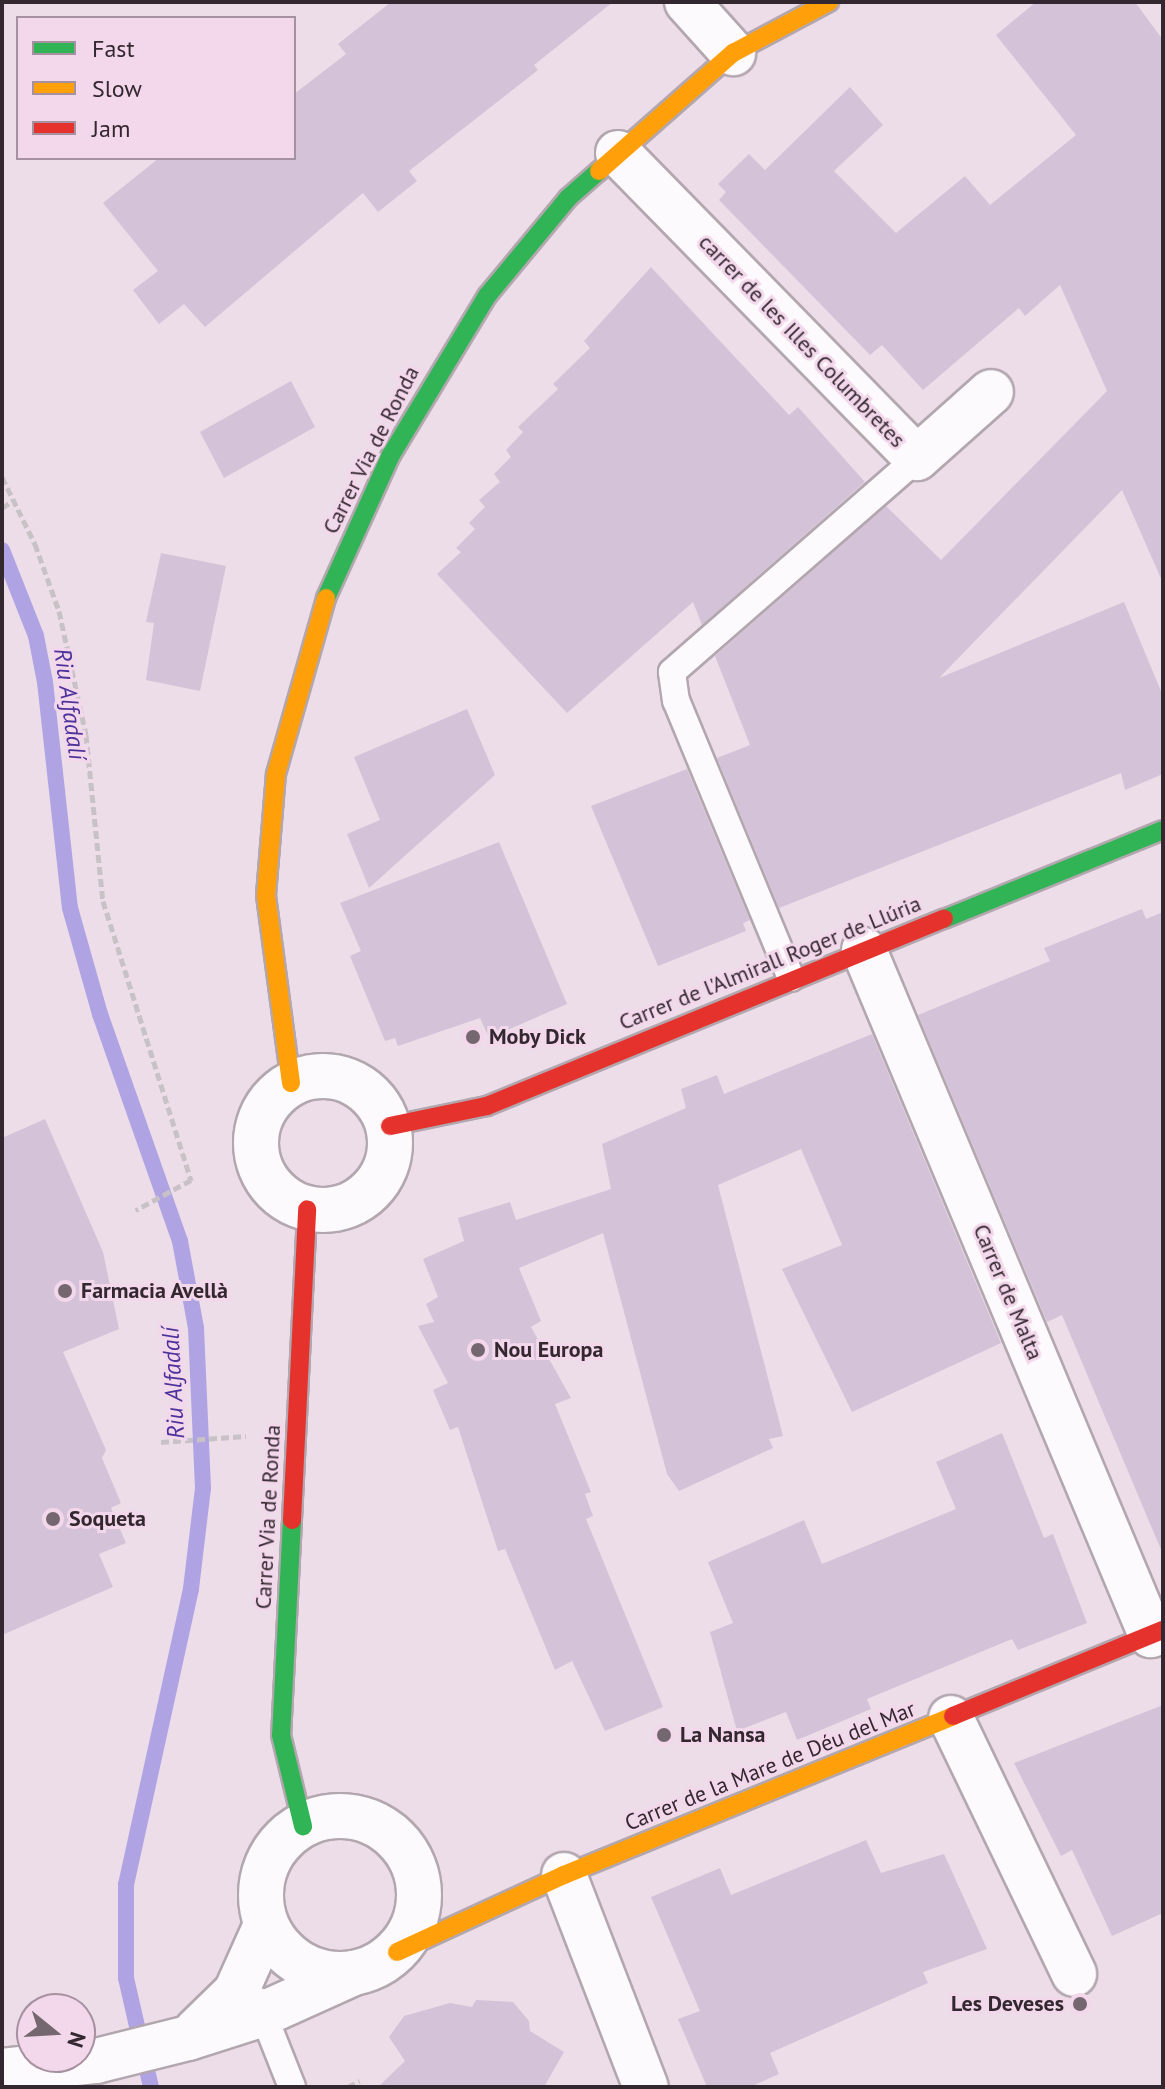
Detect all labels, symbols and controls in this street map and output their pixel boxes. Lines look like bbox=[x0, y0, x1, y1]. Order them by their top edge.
legend bbox=[16, 16, 296, 160]
text: Fast bbox=[92, 33, 135, 64]
text: Slow bbox=[92, 73, 142, 104]
text: Jam bbox=[92, 113, 130, 144]
street label: carrer de les Illes Columbretes bbox=[693, 229, 911, 453]
street label: Carrer Via de Ronda bbox=[317, 361, 425, 539]
water label: Riu Alfadalí bbox=[48, 646, 92, 762]
street label: Carrer de l'Almirall Roger de Llúria bbox=[615, 890, 925, 1036]
place label: Moby Dick bbox=[489, 1024, 587, 1050]
marker: Moby Dick bbox=[464, 1028, 482, 1046]
street label: Carrer de Malta bbox=[968, 1220, 1048, 1364]
place label: Farmacia Avellà bbox=[81, 1278, 229, 1304]
marker: Farmacia Avellà bbox=[56, 1282, 74, 1300]
water label: Riu Alfadalí bbox=[156, 1326, 190, 1440]
place label: Nou Europa bbox=[494, 1337, 603, 1363]
marker: Nou Europa bbox=[469, 1341, 487, 1359]
street label: Carrer Via de Ronda bbox=[250, 1424, 286, 1610]
place label: Soqueta bbox=[69, 1506, 146, 1532]
marker: Soqueta bbox=[44, 1510, 62, 1528]
street label: Carrer de la Mare de Déu del Mar bbox=[621, 1696, 919, 1836]
place label: La Nansa bbox=[680, 1722, 765, 1748]
marker: La Nansa bbox=[655, 1726, 673, 1744]
place label: Les Deveses bbox=[951, 1991, 1064, 2017]
north arrow bbox=[16, 1993, 96, 2073]
marker: Les Deveses bbox=[1071, 1995, 1089, 2013]
text: N bbox=[61, 2029, 92, 2051]

